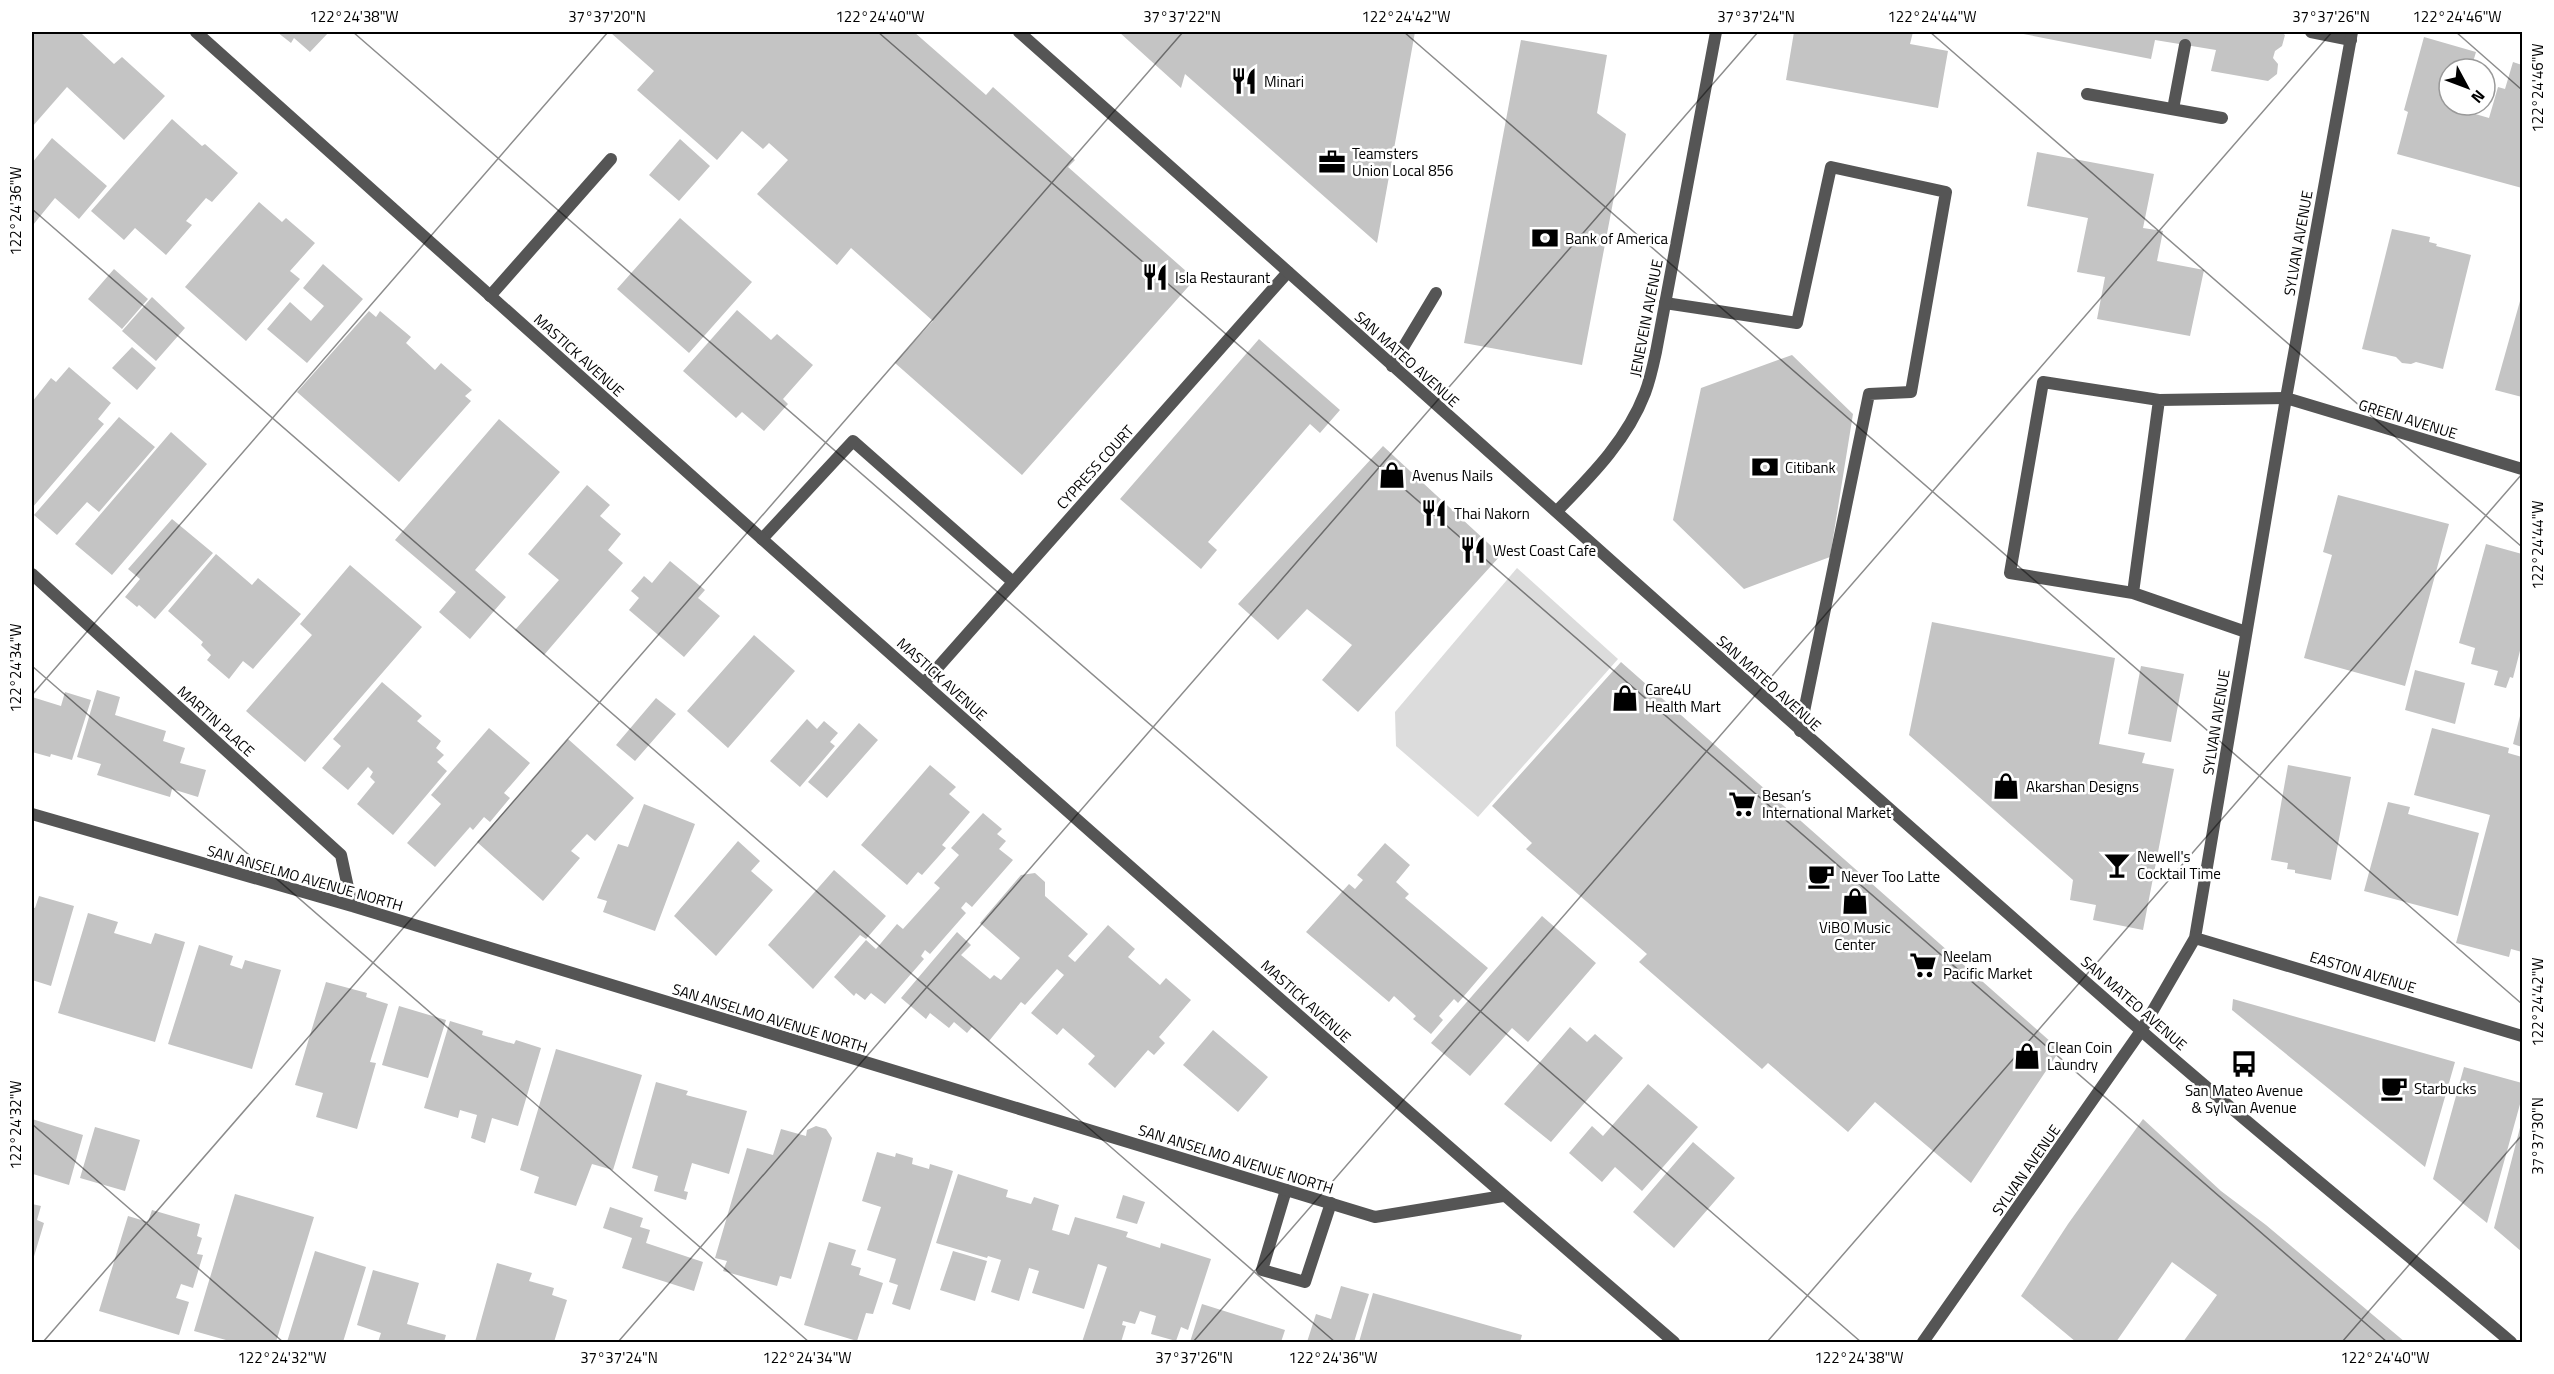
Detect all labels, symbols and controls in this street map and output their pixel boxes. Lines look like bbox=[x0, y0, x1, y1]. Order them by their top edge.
text: 122°24'38"W bbox=[309, 5, 399, 28]
text: 37°37'20"N bbox=[568, 5, 646, 28]
text: 122°24'40"W bbox=[835, 5, 925, 28]
text: 37°37'22"N bbox=[1143, 5, 1221, 28]
text: 122°24'42"W bbox=[1361, 5, 1451, 28]
text: 37°37'24"N bbox=[1717, 5, 1795, 28]
text: 122°24'44"W bbox=[1887, 5, 1977, 28]
text: 37°37'26"N bbox=[2292, 5, 2370, 28]
text: 122°24'46"W bbox=[2412, 5, 2502, 28]
text: 122°24'46"W bbox=[2526, 43, 2549, 133]
north arrow bbox=[2437, 57, 2497, 117]
restaurant icon: Minari bbox=[1229, 66, 1259, 96]
place label: Minari bbox=[1264, 70, 1304, 93]
text: N bbox=[2466, 85, 2491, 109]
place label: Teamsters Union Local 856 bbox=[1352, 142, 1453, 182]
office icon: Teamsters Union Local 856 bbox=[1317, 147, 1347, 177]
text: 122°24'36"W bbox=[4, 166, 27, 256]
street label: SYLVAN AVENUE bbox=[2277, 189, 2319, 297]
bank icon: Bank of America bbox=[1530, 223, 1560, 253]
place label: Bank of America bbox=[1565, 227, 1669, 250]
street label: JENEVEIN AVENUE bbox=[1623, 257, 1669, 379]
restaurant icon: Isla Restaurant bbox=[1140, 262, 1170, 292]
place label: Isla Restaurant bbox=[1175, 266, 1271, 289]
street label: SAN MATEO AVENUE bbox=[1349, 306, 1465, 412]
street label: MASTICK AVENUE bbox=[529, 308, 629, 402]
street label: GREEN AVENUE bbox=[2356, 393, 2460, 445]
street label: CYPRESS COURT bbox=[1051, 420, 1139, 514]
bank icon: Citibank bbox=[1750, 452, 1780, 482]
place label: Citibank bbox=[1785, 456, 1836, 479]
shop icon: Avenus Nails bbox=[1377, 460, 1407, 490]
place label: Avenus Nails bbox=[1412, 464, 1493, 487]
restaurant icon: Thai Nakorn bbox=[1419, 498, 1449, 528]
text: 122°24'44"W bbox=[2526, 500, 2549, 590]
place label: Thai Nakorn bbox=[1454, 502, 1530, 525]
restaurant icon: West Coast Cafe bbox=[1458, 535, 1488, 565]
place label: West Coast Cafe bbox=[1493, 539, 1596, 562]
text: 122°24'34"W bbox=[4, 623, 27, 713]
street label: SAN MATEO AVENUE bbox=[1711, 630, 1827, 736]
street label: MASTICK AVENUE bbox=[892, 632, 992, 726]
street label: SYLVAN AVENUE bbox=[2196, 668, 2236, 776]
place label: Care4U Health Mart bbox=[1645, 678, 1722, 718]
street label: MARTIN PLACE bbox=[172, 680, 260, 762]
shop icon: Care4U Health Mart bbox=[1610, 683, 1640, 713]
shop icon: Akarshan Designs bbox=[1991, 771, 2021, 801]
place label: Akarshan Designs bbox=[2026, 775, 2139, 798]
place label: Besan’s International Market bbox=[1762, 784, 1892, 824]
supermarket icon: Besan’s International Market bbox=[1727, 789, 1757, 819]
street label: SAN ANSELMO AVENUE NORTH bbox=[204, 839, 406, 917]
place label: Newell's Cocktail Time bbox=[2137, 845, 2221, 885]
bar icon: Newell's Cocktail Time bbox=[2102, 850, 2132, 880]
cafe icon: Never Too Latte bbox=[1806, 861, 1836, 891]
place label: Never Too Latte bbox=[1841, 865, 1940, 888]
shop icon: ViBO Music Center bbox=[1840, 886, 1870, 916]
place label: ViBO Music Center bbox=[1819, 916, 1891, 956]
place label: Neelam Pacific Market bbox=[1943, 945, 2033, 985]
street label: EASTON AVENUE bbox=[2307, 945, 2419, 999]
supermarket icon: Neelam Pacific Market bbox=[1908, 950, 1938, 980]
street label: SAN MATEO AVENUE bbox=[2076, 950, 2192, 1056]
street label: MASTICK AVENUE bbox=[1256, 954, 1356, 1048]
text: 122°24'42"W bbox=[2526, 957, 2549, 1047]
street label: SAN ANSELMO AVENUE NORTH bbox=[670, 977, 870, 1059]
place label: Clean Coin Laundry bbox=[2047, 1036, 2112, 1076]
shop icon: Clean Coin Laundry bbox=[2012, 1041, 2042, 1071]
bus stop icon: San Mateo Avenue & Sylvan Avenue bbox=[2229, 1049, 2259, 1079]
cafe icon: Starbucks bbox=[2379, 1073, 2409, 1103]
place label: Starbucks bbox=[2414, 1077, 2477, 1100]
place label: San Mateo Avenue & Sylvan Avenue bbox=[2185, 1079, 2303, 1119]
text: 122°24'32"W bbox=[4, 1080, 27, 1170]
text: 37°37'30"N bbox=[2526, 1097, 2549, 1175]
street label: SAN ANSELMO AVENUE NORTH bbox=[1136, 1118, 1336, 1200]
street label: SYLVAN AVENUE bbox=[1986, 1120, 2066, 1220]
text: 122°24'32"W bbox=[237, 1346, 327, 1369]
text: 37°37'24"N bbox=[580, 1346, 658, 1369]
text: 122°24'34"W bbox=[762, 1346, 852, 1369]
text: 37°37'26"N bbox=[1155, 1346, 1233, 1369]
text: 122°24'36"W bbox=[1288, 1346, 1378, 1369]
text: 122°24'38"W bbox=[1814, 1346, 1904, 1369]
text: 122°24'40"W bbox=[2340, 1346, 2430, 1369]

